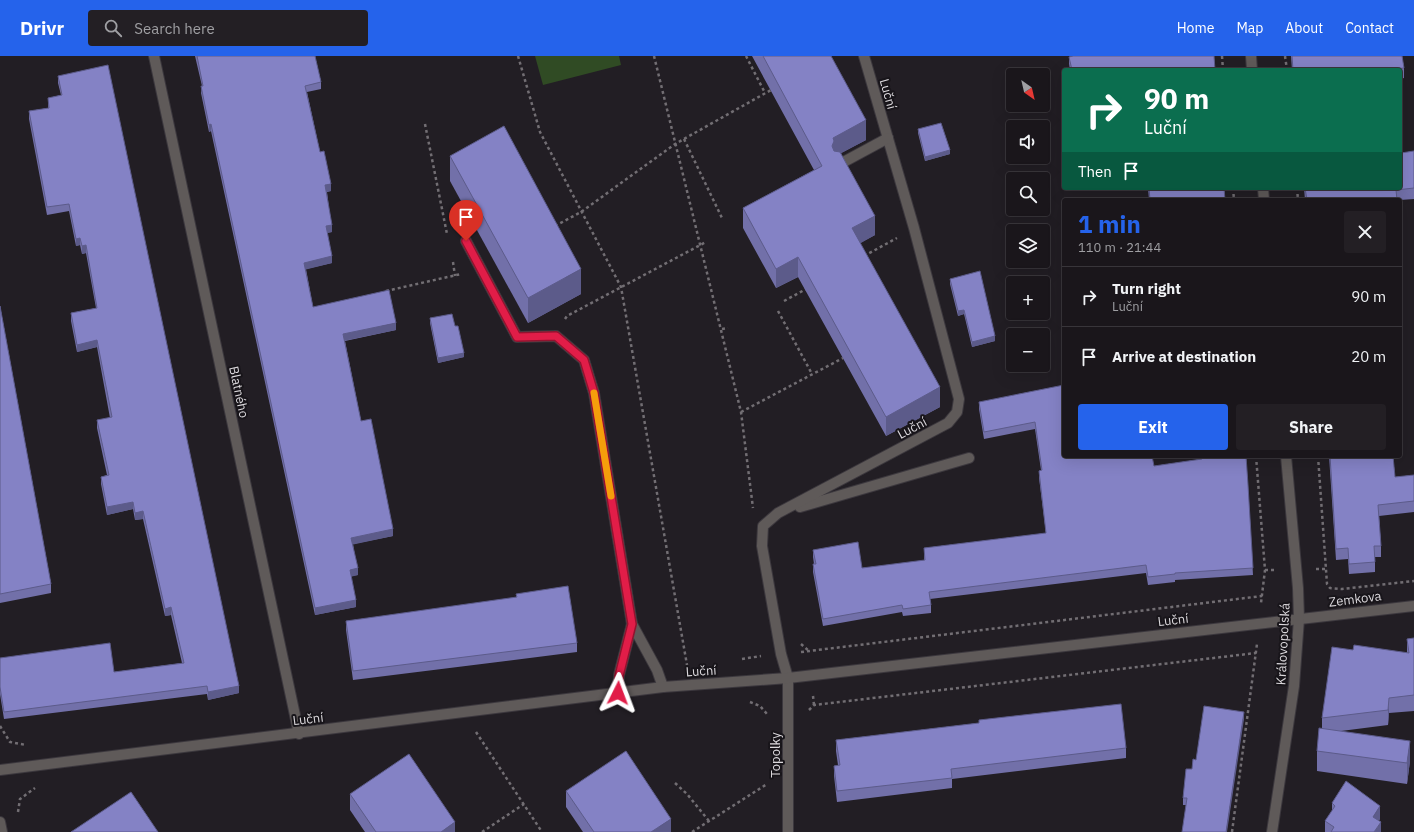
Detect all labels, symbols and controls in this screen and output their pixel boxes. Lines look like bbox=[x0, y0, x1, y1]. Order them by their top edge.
search box bbox=[88, 10, 368, 46]
text: Drivr bbox=[20, 16, 64, 40]
icon: search bbox=[102, 17, 124, 39]
text: Search here bbox=[134, 19, 215, 38]
text: Home bbox=[1177, 19, 1214, 37]
text: Map bbox=[1236, 19, 1263, 37]
text: About bbox=[1285, 19, 1323, 37]
text: Contact bbox=[1345, 19, 1394, 37]
north arrow bbox=[1006, 68, 1050, 112]
map controls bbox=[1006, 68, 1050, 372]
street label: Luční bbox=[876, 77, 901, 112]
text: 90 m bbox=[1144, 80, 1209, 117]
icon: right bbox=[1078, 84, 1130, 136]
text: Luční bbox=[1144, 116, 1187, 139]
button: sound bbox=[1006, 120, 1050, 164]
icon: arrive bbox=[1120, 160, 1142, 182]
text: Then bbox=[1078, 162, 1112, 181]
button: search bbox=[1006, 172, 1050, 216]
pin bbox=[449, 200, 483, 241]
icon: arrive bbox=[455, 206, 477, 228]
text: 1 min bbox=[1078, 208, 1141, 240]
button: close bbox=[1344, 211, 1386, 253]
button: layers bbox=[1006, 224, 1050, 268]
text: 110 m · 21:44 bbox=[1078, 239, 1161, 256]
button: + bbox=[1006, 276, 1050, 320]
text: Turn right bbox=[1112, 279, 1181, 298]
icon: right bbox=[1078, 286, 1100, 308]
text: 90 m bbox=[1351, 287, 1386, 306]
text: Luční bbox=[1112, 298, 1143, 315]
button: − bbox=[1006, 328, 1050, 372]
icon: arrive bbox=[1078, 346, 1100, 368]
text: Arrive at destination bbox=[1112, 347, 1256, 366]
text: 20 m bbox=[1351, 347, 1386, 366]
street label: Blatného bbox=[225, 364, 253, 420]
button: Exit bbox=[1078, 404, 1228, 450]
button: Share bbox=[1236, 404, 1386, 450]
street label: Luční bbox=[894, 413, 930, 443]
street label: Zemkova bbox=[1328, 587, 1382, 611]
street label: Královopolská bbox=[1272, 602, 1294, 686]
street label: Luční bbox=[1157, 610, 1190, 630]
street label: Luční bbox=[685, 661, 718, 681]
position arrow bbox=[597, 672, 639, 714]
street label: Luční bbox=[292, 709, 325, 729]
street label: Topolky bbox=[767, 732, 784, 778]

